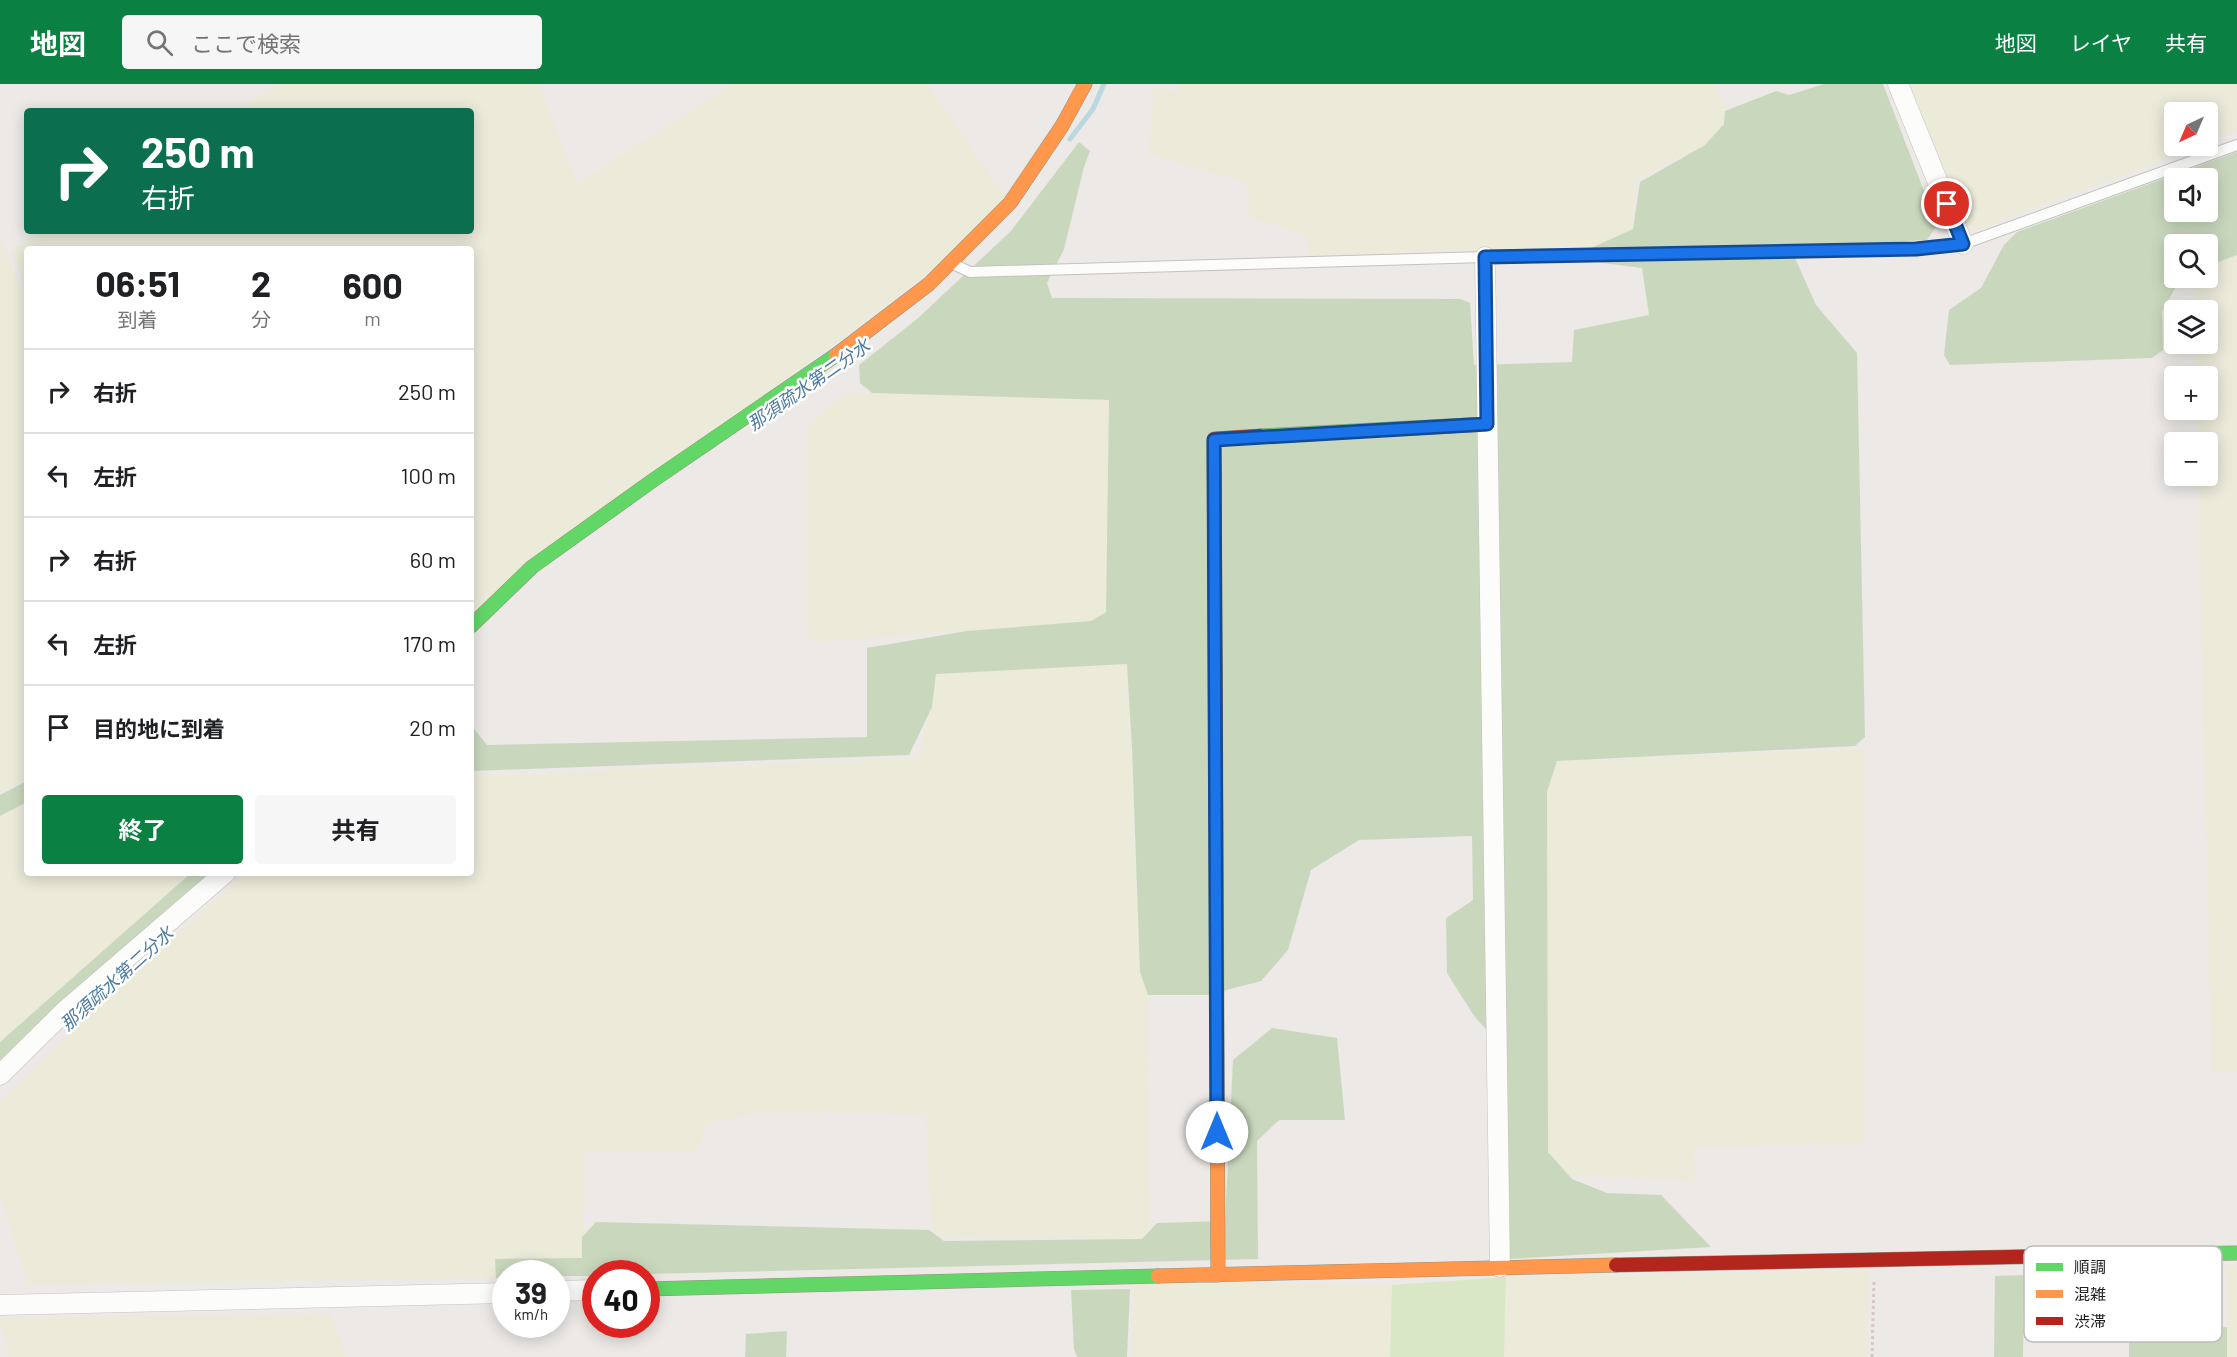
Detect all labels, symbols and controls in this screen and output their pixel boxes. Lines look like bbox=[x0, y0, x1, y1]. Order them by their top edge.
search box bbox=[122, 15, 542, 69]
text: 地図 bbox=[30, 26, 86, 60]
icon: search bbox=[143, 26, 176, 59]
text: ここで検索 bbox=[191, 30, 301, 56]
text: 地図 bbox=[1995, 30, 2037, 55]
text: レイヤ bbox=[2070, 30, 2132, 55]
text: 共有 bbox=[2165, 30, 2207, 55]
north arrow bbox=[2164, 102, 2218, 156]
map controls bbox=[2164, 102, 2218, 486]
text: 250 m bbox=[141, 126, 255, 176]
icon: right bbox=[42, 132, 120, 210]
button: sound bbox=[2164, 168, 2218, 222]
pin bbox=[1921, 178, 1972, 229]
text: 右折 bbox=[141, 181, 195, 213]
icon: arrive bbox=[1930, 187, 1963, 220]
button: search bbox=[2164, 234, 2218, 288]
text: 06:51 bbox=[95, 261, 180, 304]
text: 2 bbox=[251, 261, 271, 304]
text: 600 bbox=[342, 263, 403, 306]
button: layers bbox=[2164, 300, 2218, 354]
text: m bbox=[364, 306, 381, 330]
text: 到着 bbox=[118, 307, 158, 331]
text: 分 bbox=[251, 307, 271, 331]
water label: 那須疏水第二分水 bbox=[743, 333, 875, 434]
button: + bbox=[2164, 366, 2218, 420]
icon: right bbox=[42, 375, 75, 408]
text: 250 m bbox=[398, 378, 456, 404]
text: 右折 bbox=[93, 379, 137, 405]
button: − bbox=[2164, 432, 2218, 486]
icon: left bbox=[42, 459, 75, 492]
text: 100 m bbox=[401, 462, 456, 488]
text: 左折 bbox=[93, 463, 137, 489]
icon: right bbox=[42, 543, 75, 576]
text: 60 m bbox=[410, 546, 456, 572]
text: 右折 bbox=[93, 547, 137, 573]
icon: left bbox=[42, 627, 75, 660]
text: 170 m bbox=[403, 630, 456, 656]
text: 左折 bbox=[93, 631, 137, 657]
icon: arrive bbox=[42, 711, 75, 744]
text: 20 m bbox=[409, 714, 456, 740]
text: 目的地に到着 bbox=[93, 715, 225, 741]
button: 終了 bbox=[42, 795, 243, 864]
button: 共有 bbox=[255, 795, 456, 864]
water label: 那須疏水第二分水 bbox=[55, 921, 179, 1035]
position arrow bbox=[1185, 1100, 1249, 1164]
legend bbox=[2024, 1246, 2222, 1342]
text: 順調 bbox=[2074, 1257, 2106, 1276]
speed limit sign: 40 bbox=[582, 1260, 660, 1338]
text: 39 bbox=[515, 1274, 547, 1310]
text: 混雑 bbox=[2074, 1284, 2106, 1303]
text: km/h bbox=[514, 1305, 548, 1323]
text: 渋滞 bbox=[2074, 1311, 2106, 1330]

